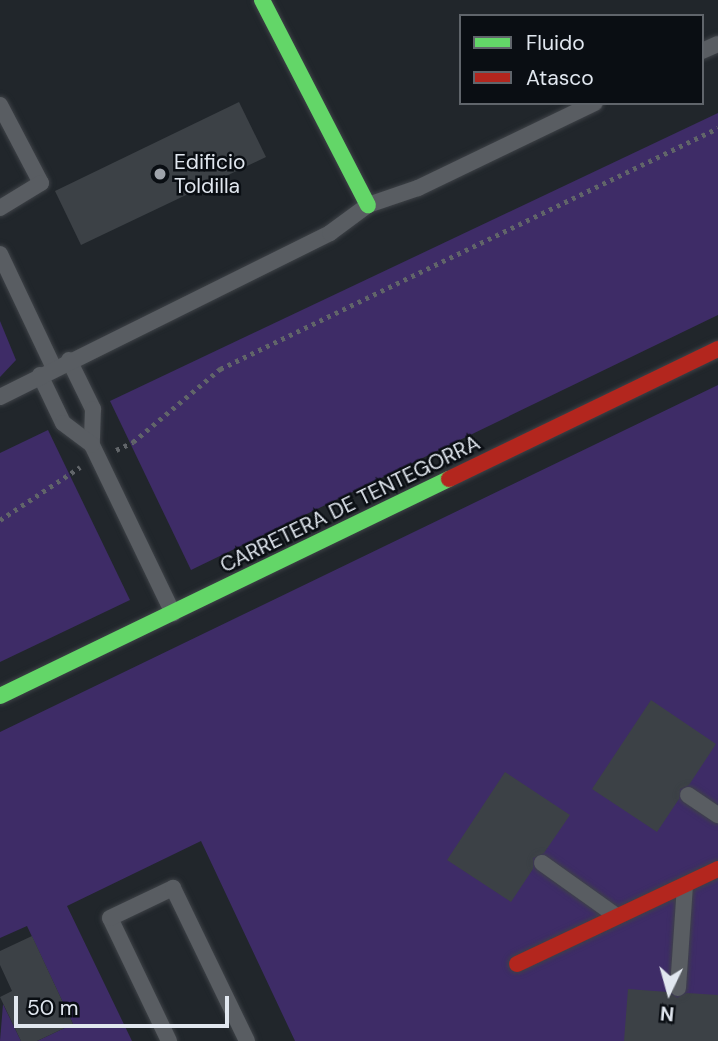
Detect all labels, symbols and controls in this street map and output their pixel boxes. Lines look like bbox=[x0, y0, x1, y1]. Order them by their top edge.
legend bbox=[459, 14, 704, 105]
text: Fluido bbox=[526, 29, 585, 57]
text: Atasco bbox=[526, 64, 594, 92]
place label: Edificio Toldilla bbox=[174, 149, 245, 199]
marker: Edificio Toldilla bbox=[152, 166, 168, 182]
street label: CARRETERA DE TENTEGORRA bbox=[216, 430, 484, 578]
north arrow bbox=[634, 957, 704, 1027]
scale bar bbox=[18, 982, 233, 1026]
text: 50 m bbox=[27, 994, 78, 1022]
text: N bbox=[659, 1000, 675, 1026]

